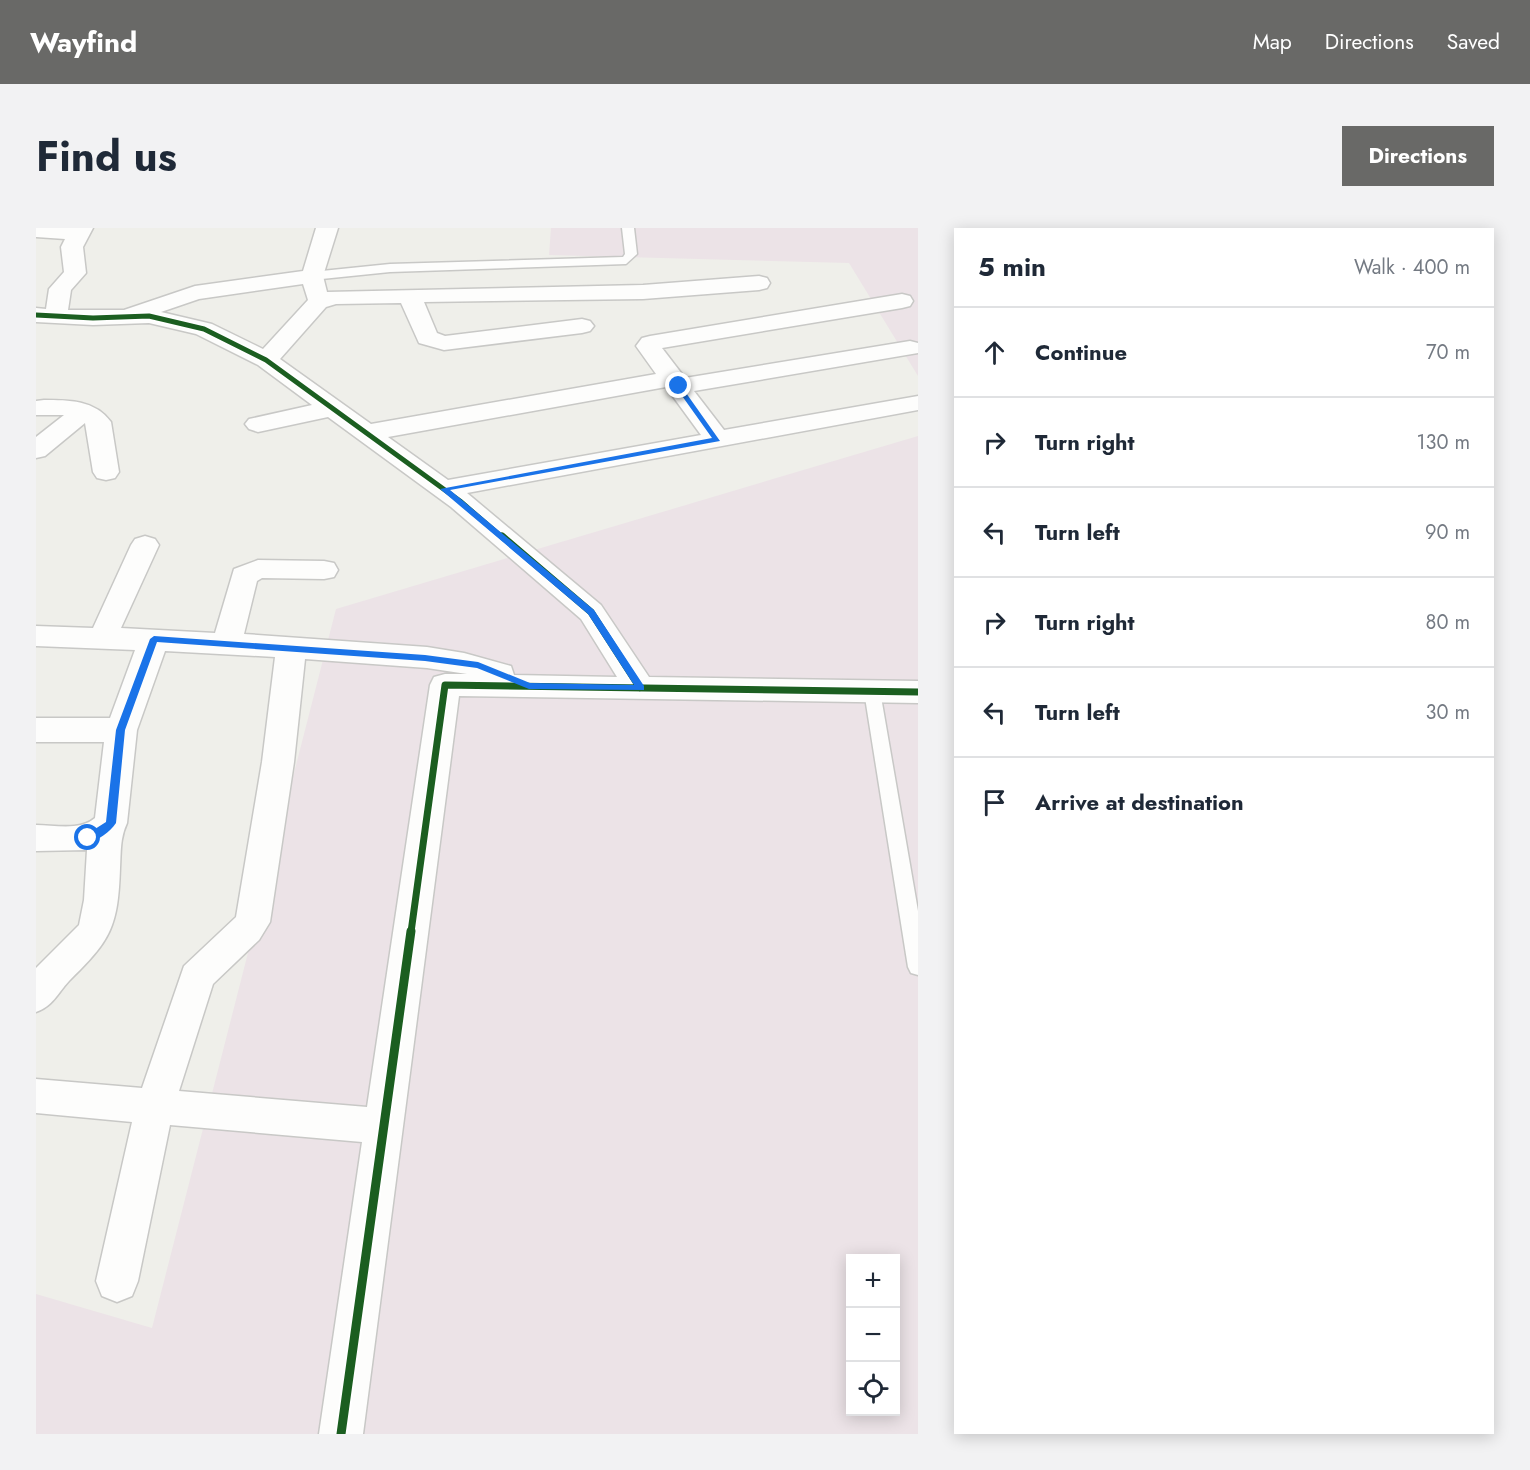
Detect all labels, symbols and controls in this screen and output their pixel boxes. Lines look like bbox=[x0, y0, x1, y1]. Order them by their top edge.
text: Wayfind bbox=[30, 22, 137, 63]
text: Map bbox=[1253, 27, 1292, 57]
text: Directions bbox=[1325, 27, 1414, 57]
text: Saved bbox=[1447, 27, 1500, 57]
text: Find us bbox=[36, 126, 177, 187]
button: Directions bbox=[1342, 126, 1494, 186]
text: 5 min bbox=[978, 248, 1046, 286]
text: Walk · 400 m bbox=[1354, 253, 1470, 282]
icon: ahead bbox=[978, 336, 1011, 369]
text: Continue bbox=[1035, 336, 1127, 368]
text: 70 m bbox=[1426, 338, 1470, 367]
route end bbox=[665, 372, 691, 398]
icon: right bbox=[978, 426, 1011, 459]
text: Turn right bbox=[1035, 426, 1135, 458]
text: 130 m bbox=[1416, 428, 1470, 457]
icon: left bbox=[978, 516, 1011, 549]
text: Turn left bbox=[1035, 516, 1120, 548]
text: 90 m bbox=[1425, 518, 1470, 547]
icon: right bbox=[978, 606, 1011, 639]
text: Turn right bbox=[1035, 606, 1135, 638]
text: 80 m bbox=[1425, 608, 1470, 637]
icon: left bbox=[978, 696, 1011, 729]
text: Turn left bbox=[1035, 696, 1120, 728]
text: 30 m bbox=[1425, 698, 1470, 727]
icon: arrive bbox=[978, 786, 1011, 819]
text: Arrive at destination bbox=[1035, 786, 1244, 818]
route start bbox=[74, 824, 100, 850]
map controls bbox=[846, 1254, 900, 1416]
button: + bbox=[846, 1254, 900, 1308]
button: − bbox=[846, 1308, 900, 1362]
button: locate bbox=[846, 1362, 900, 1416]

